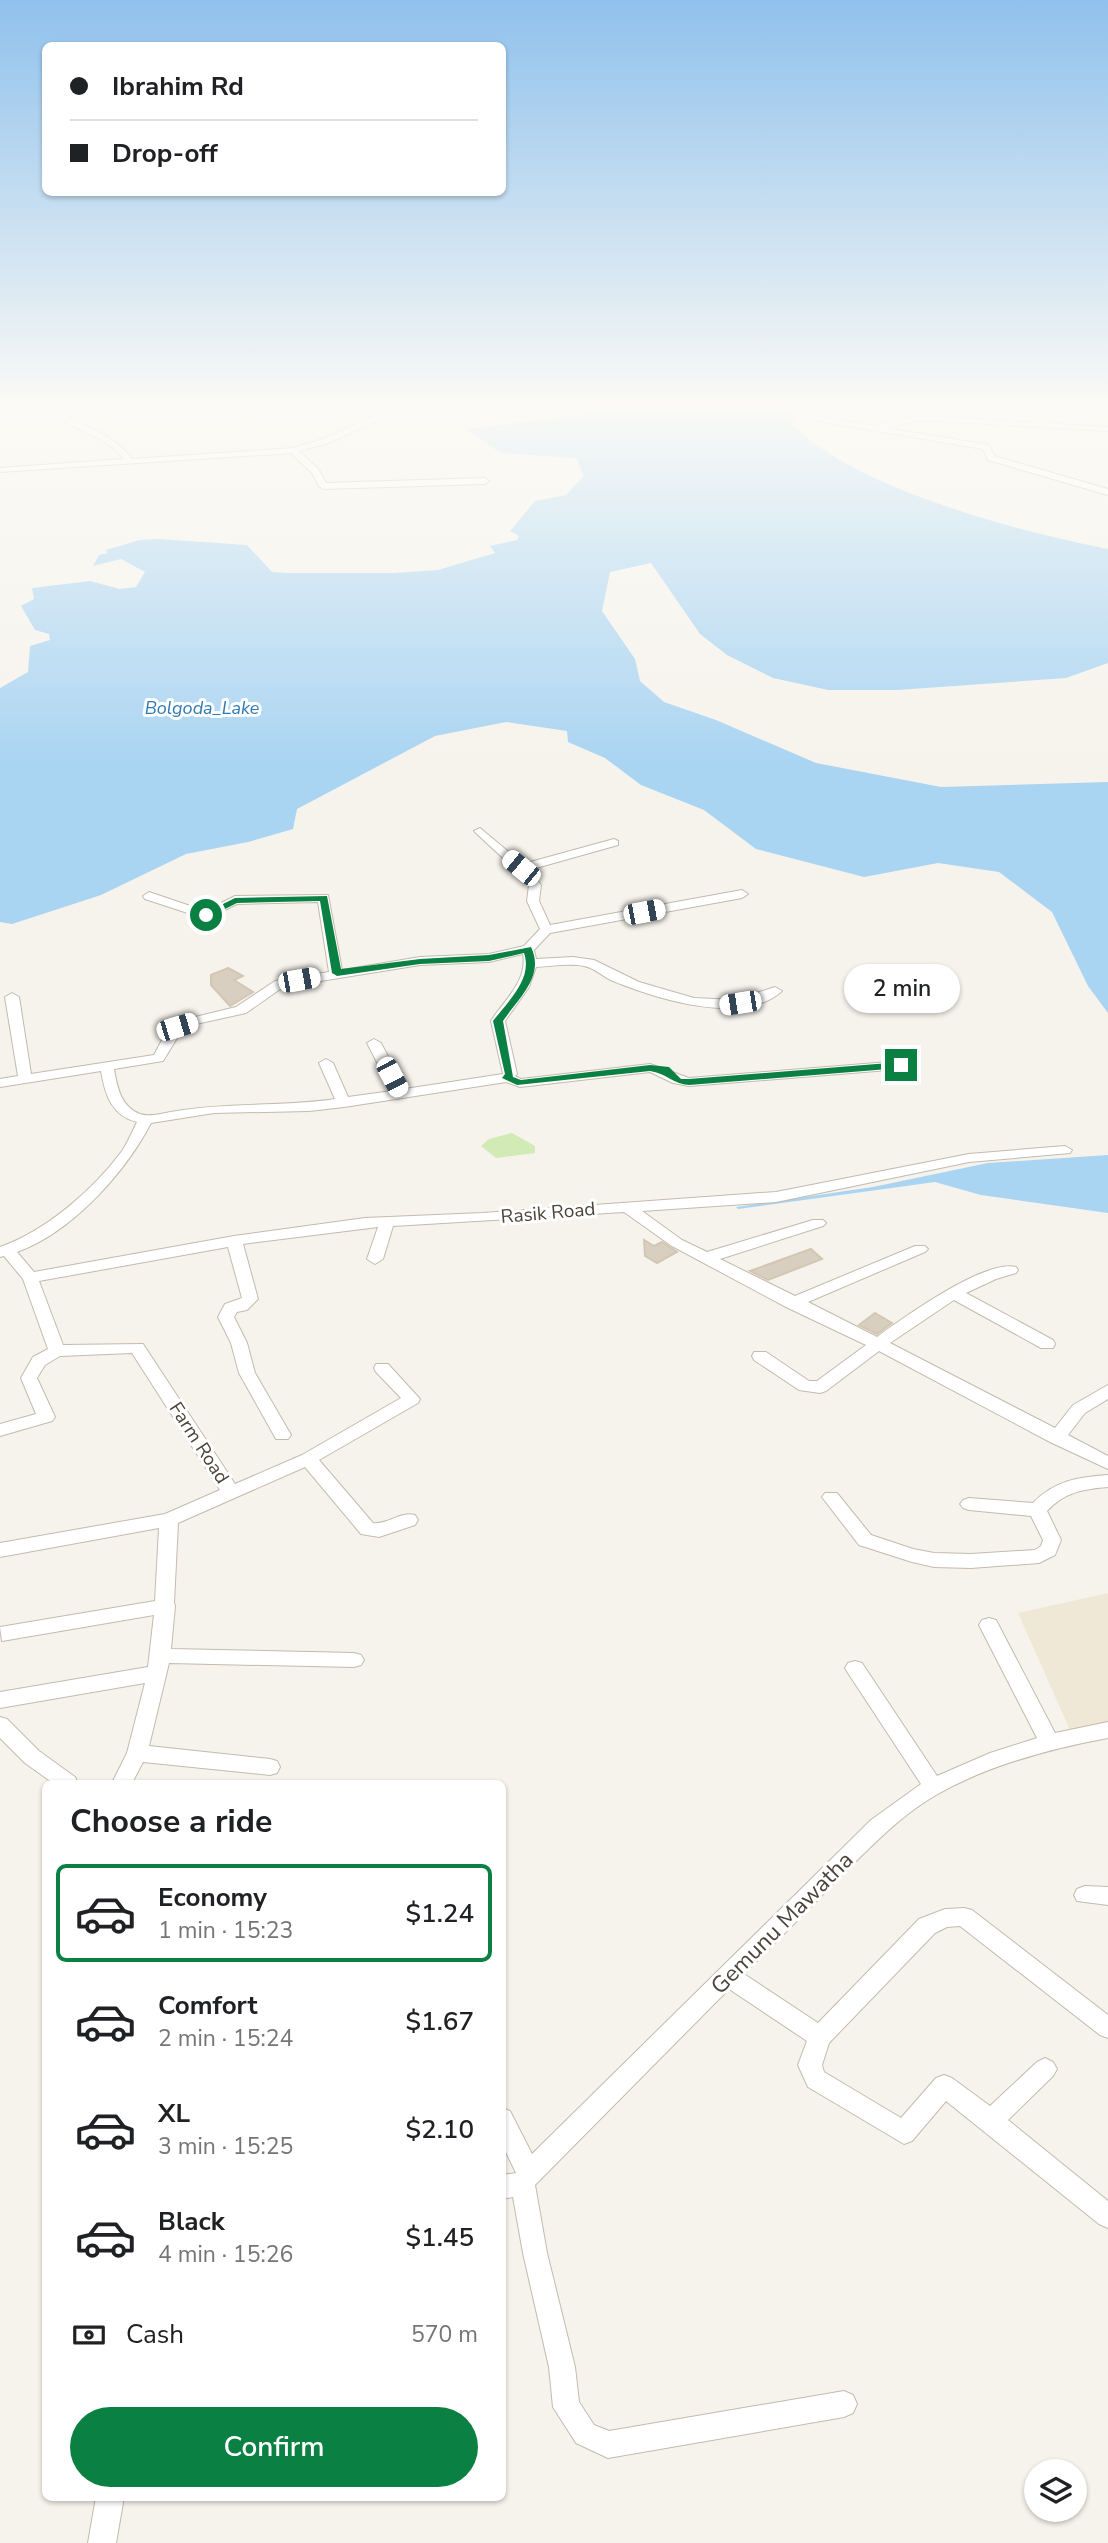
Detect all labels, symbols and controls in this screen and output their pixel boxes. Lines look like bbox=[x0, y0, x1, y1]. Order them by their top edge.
text: Ibrahim Rd bbox=[112, 69, 244, 104]
text: Drop-off bbox=[112, 136, 218, 171]
water label: Bolgoda_Lake bbox=[145, 696, 260, 720]
car bbox=[499, 847, 544, 889]
car bbox=[622, 898, 667, 926]
route start bbox=[190, 899, 222, 931]
callout: 2 min bbox=[843, 964, 959, 1012]
car bbox=[277, 966, 322, 994]
text: 2 min bbox=[873, 973, 931, 1004]
car bbox=[718, 989, 763, 1017]
car bbox=[154, 1011, 201, 1043]
route end bbox=[885, 1049, 917, 1081]
car bbox=[373, 1054, 412, 1100]
street label: Rasik Road bbox=[500, 1196, 596, 1230]
street label: Farm Road bbox=[163, 1397, 235, 1489]
text: Choose a ride bbox=[70, 1800, 272, 1843]
street label: Gemunu Mawatha bbox=[704, 1845, 860, 2001]
text: Economy bbox=[158, 1880, 267, 1915]
icon: car bbox=[74, 1882, 137, 1945]
text: $1.24 bbox=[405, 1896, 474, 1931]
text: 1 min · 15:23 bbox=[158, 1915, 293, 1946]
text: Comfort bbox=[158, 1988, 258, 2023]
icon: car bbox=[74, 1990, 137, 2053]
text: $1.67 bbox=[405, 2004, 474, 2039]
text: 2 min · 15:24 bbox=[158, 2023, 293, 2054]
text: XL bbox=[158, 2096, 190, 2131]
icon: car bbox=[74, 2098, 137, 2161]
text: $2.10 bbox=[405, 2112, 474, 2147]
text: 3 min · 15:25 bbox=[158, 2131, 293, 2162]
text: Black bbox=[158, 2204, 225, 2239]
icon: car bbox=[74, 2206, 137, 2269]
text: $1.45 bbox=[405, 2220, 474, 2255]
text: 4 min · 15:26 bbox=[158, 2239, 293, 2270]
icon: cash bbox=[70, 2316, 108, 2354]
text: Cash bbox=[126, 2317, 184, 2352]
text: 570 m bbox=[411, 2319, 478, 2350]
button: Confirm bbox=[70, 2407, 478, 2487]
map controls bbox=[1024, 2459, 1087, 2522]
button: layers bbox=[1024, 2459, 1087, 2522]

